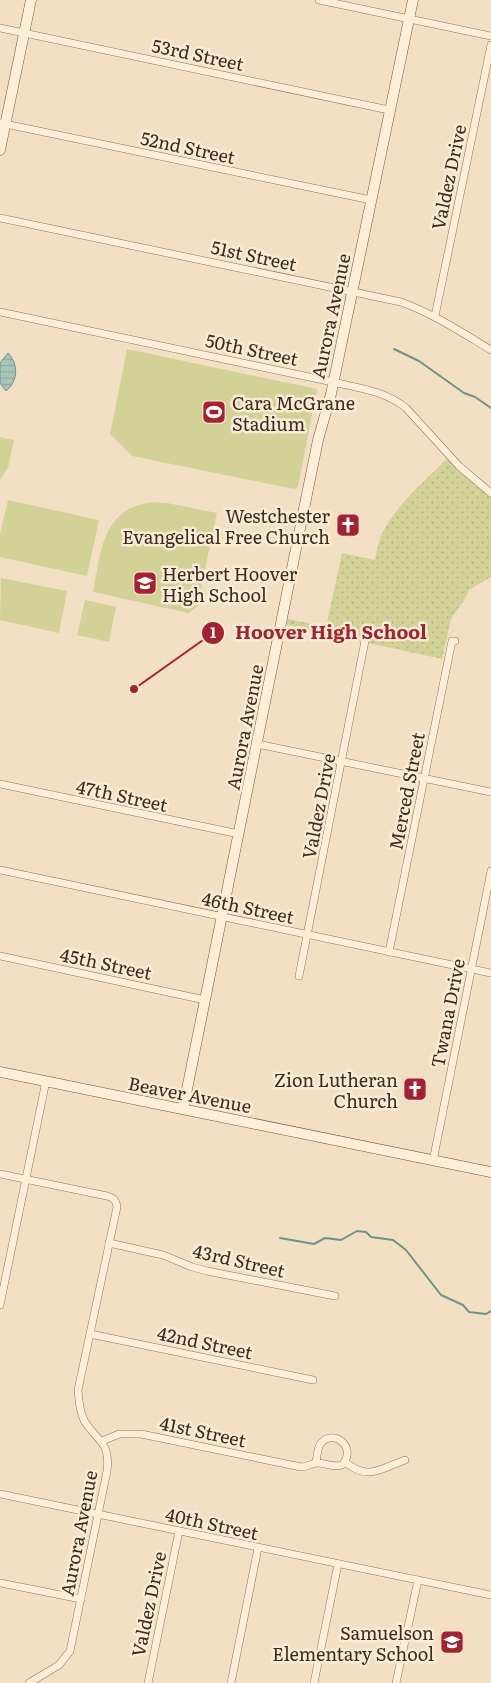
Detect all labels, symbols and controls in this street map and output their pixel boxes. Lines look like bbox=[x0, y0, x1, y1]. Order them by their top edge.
street label: 53rd Street bbox=[150, 31, 247, 77]
street label: Valdez Drive bbox=[424, 122, 472, 232]
street label: 52nd Street bbox=[138, 124, 238, 170]
street label: 51st Street bbox=[209, 233, 300, 277]
street label: Aurora Avenue bbox=[304, 251, 356, 381]
street label: 50th Street bbox=[203, 326, 301, 372]
place label: Cara McGrane Stadium bbox=[232, 389, 355, 437]
sports icon: Cara McGrane Stadium bbox=[201, 399, 227, 425]
place label: Westchester Evangelical Free Church bbox=[122, 502, 330, 550]
church icon: Westchester Evangelical Free Church bbox=[335, 512, 361, 538]
place label: Herbert Hoover High School bbox=[162, 560, 298, 608]
school or university icon: Herbert Hoover High School bbox=[132, 570, 158, 596]
callout: Hoover High School bbox=[200, 616, 437, 650]
text: Hoover High School bbox=[235, 617, 427, 645]
text: 1 bbox=[210, 620, 216, 643]
street label: Aurora Avenue bbox=[219, 662, 269, 792]
street label: Merced Street bbox=[381, 729, 431, 852]
street label: Valdez Drive bbox=[295, 751, 341, 861]
street label: 47th Street bbox=[74, 772, 171, 818]
street label: 46th Street bbox=[199, 884, 297, 930]
street label: 45th Street bbox=[58, 940, 155, 986]
street label: Twana Drive bbox=[423, 956, 471, 1070]
place label: Zion Lutheran Church bbox=[274, 1066, 398, 1114]
street label: Beaver Avenue bbox=[126, 1069, 254, 1119]
church icon: Zion Lutheran Church bbox=[402, 1076, 428, 1102]
street label: 43rd Street bbox=[190, 1236, 289, 1284]
street label: 42nd Street bbox=[155, 1319, 256, 1365]
street label: 41st Street bbox=[157, 1409, 249, 1453]
street label: Aurora Avenue bbox=[53, 1468, 103, 1598]
street label: 40th Street bbox=[163, 1500, 262, 1546]
street label: Valdez Drive bbox=[124, 1549, 172, 1659]
place label: Samuelson Elementary School bbox=[272, 1619, 434, 1667]
school or university icon: Samuelson Elementary School bbox=[439, 1629, 465, 1655]

